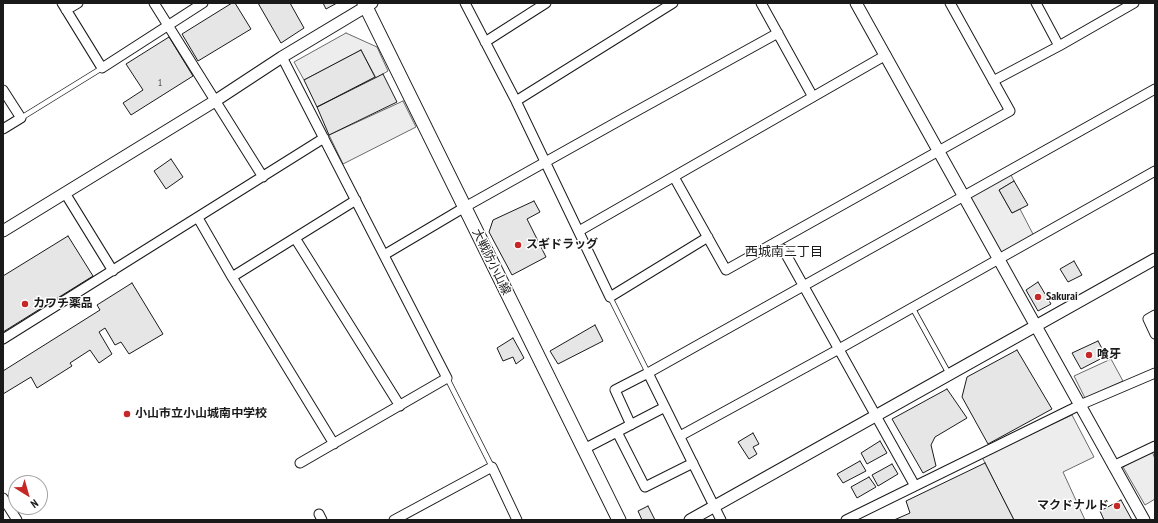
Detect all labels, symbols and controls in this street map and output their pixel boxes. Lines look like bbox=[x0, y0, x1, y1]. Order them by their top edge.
house number: 1 bbox=[158, 77, 162, 89]
street label: 大戦防小山線 bbox=[469, 226, 513, 298]
place label: スギドラッグ bbox=[526, 238, 598, 252]
marker: スギドラッグ bbox=[513, 240, 523, 250]
district label: 西城南三丁目 bbox=[745, 244, 823, 260]
place label: Sakurai bbox=[1046, 290, 1078, 304]
marker: Sakurai bbox=[1033, 292, 1043, 302]
place label: カワチ薬品 bbox=[33, 297, 93, 311]
marker: カワチ薬品 bbox=[20, 299, 30, 309]
place label: 喰牙 bbox=[1097, 348, 1121, 362]
marker: 喰牙 bbox=[1084, 350, 1094, 360]
place label: 小山市立小山城南中学校 bbox=[135, 407, 267, 421]
marker: 小山市立小山城南中学校 bbox=[122, 409, 132, 419]
north arrow bbox=[8, 475, 48, 515]
text: N bbox=[28, 496, 41, 511]
place label: マクドナルド bbox=[1037, 499, 1109, 513]
marker: マクドナルド bbox=[1112, 501, 1122, 511]

